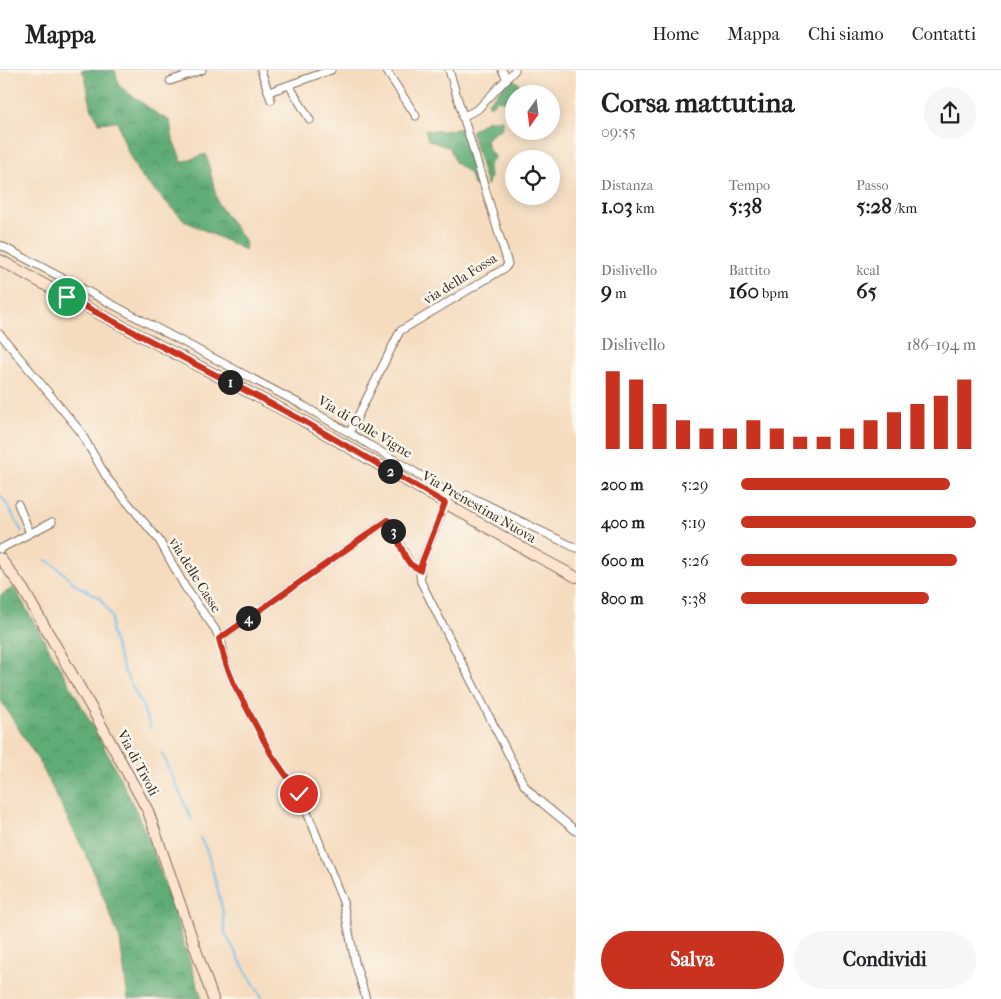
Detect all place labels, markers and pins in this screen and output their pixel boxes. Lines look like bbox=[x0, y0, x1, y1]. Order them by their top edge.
pin bbox=[46, 276, 88, 318]
pin: 1 bbox=[218, 370, 242, 394]
pin: 2 bbox=[378, 458, 402, 484]
pin: 3 bbox=[380, 518, 406, 544]
pin: 4 bbox=[236, 606, 260, 630]
pin bbox=[278, 773, 320, 815]

